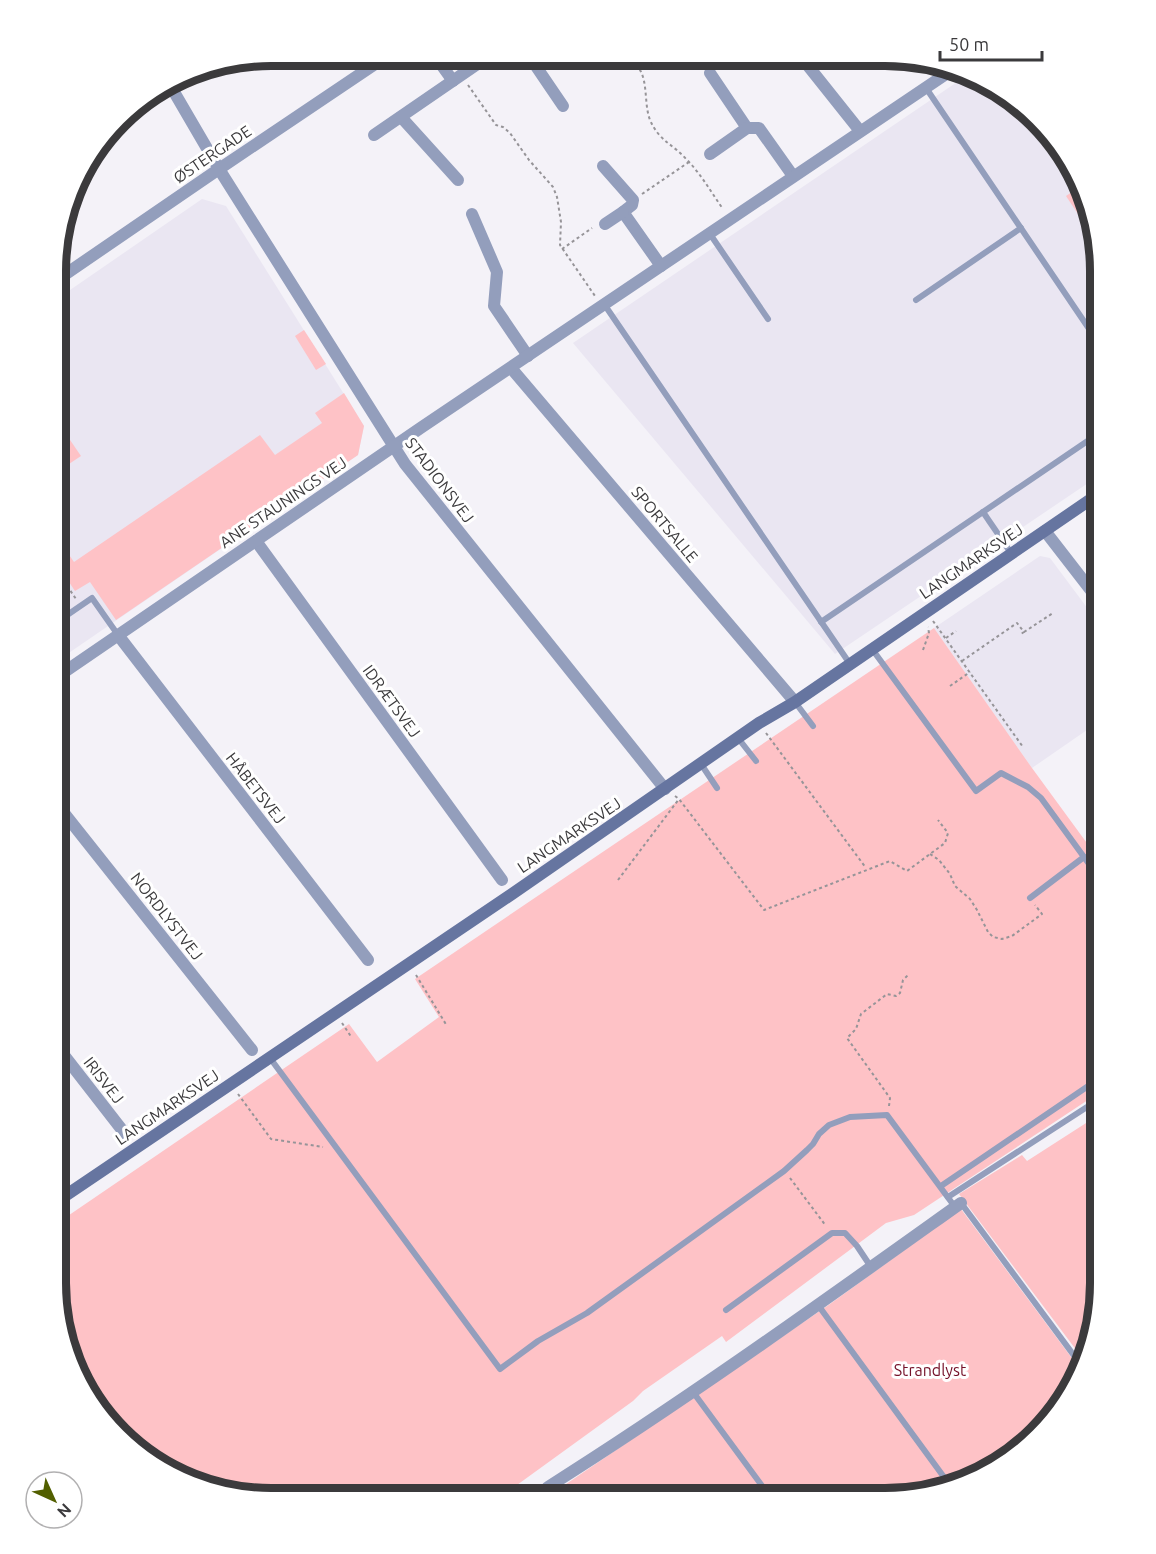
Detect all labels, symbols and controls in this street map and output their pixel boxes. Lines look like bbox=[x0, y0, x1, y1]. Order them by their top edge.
scale bar bbox=[940, 24, 1042, 62]
text: 50 m bbox=[949, 34, 989, 54]
street label: ØSTERGADE bbox=[170, 121, 254, 187]
street label: STADIONSVEJ bbox=[402, 434, 478, 526]
street label: ANE STAUNINGS VEJ bbox=[216, 453, 350, 551]
street label: SPORTSALLE bbox=[628, 482, 702, 566]
street label: LANGMARKSVEJ bbox=[916, 520, 1026, 602]
street label: IDRÆTSVEJ bbox=[360, 661, 424, 741]
street label: HÅBETSVEJ bbox=[223, 749, 289, 827]
street label: LANGMARKSVEJ bbox=[514, 794, 624, 876]
street label: NORDLYSTVEJ bbox=[127, 869, 207, 963]
street label: IRISVEJ bbox=[80, 1053, 128, 1107]
street label: LANGMARKSVEJ bbox=[112, 1066, 222, 1148]
park label: Strandlyst bbox=[894, 1361, 967, 1379]
north arrow bbox=[24, 1470, 84, 1530]
text: N bbox=[54, 1500, 75, 1521]

